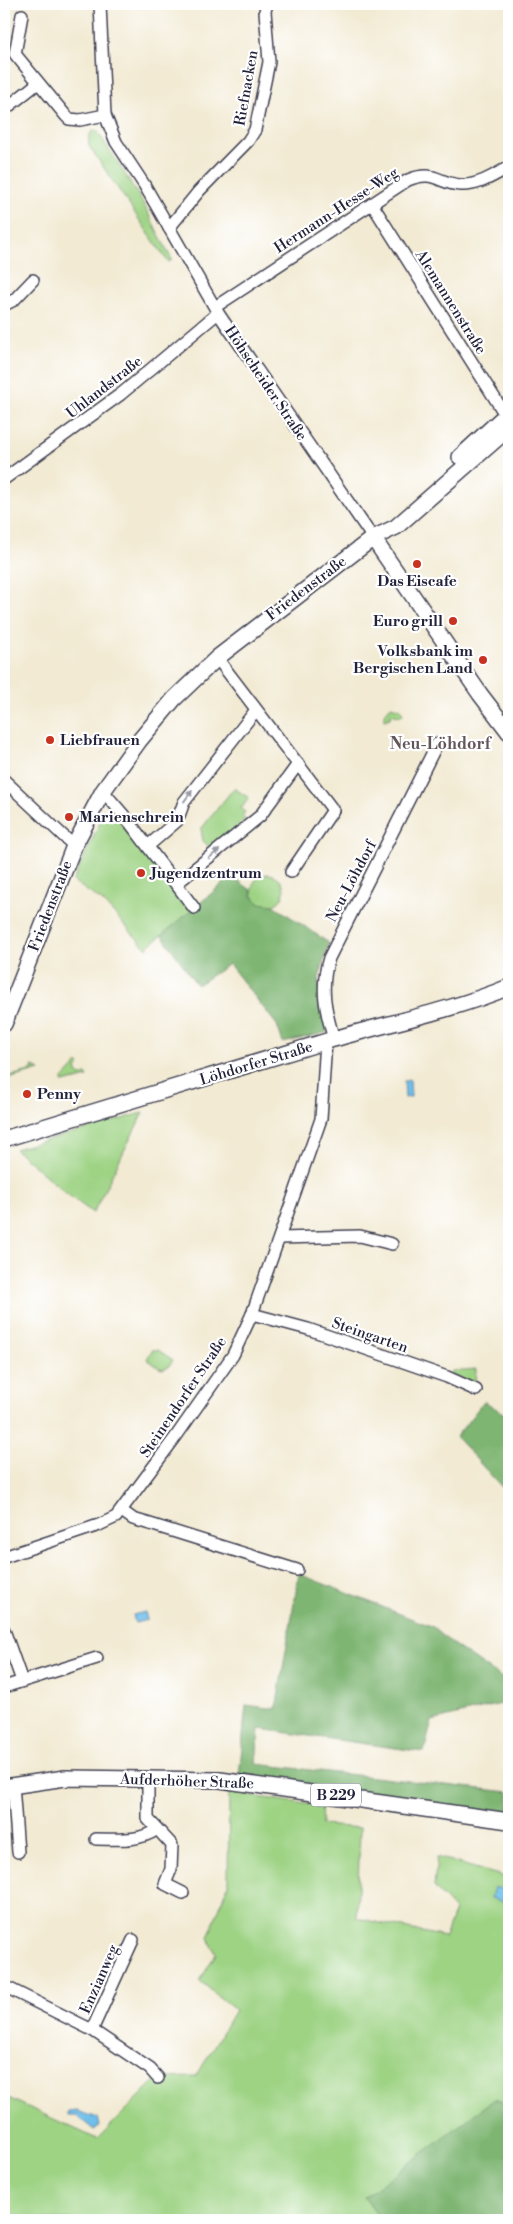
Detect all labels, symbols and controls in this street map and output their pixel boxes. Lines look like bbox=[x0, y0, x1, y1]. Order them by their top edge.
street label: Riefnacken bbox=[230, 49, 263, 127]
street label: Hermann-Hesse-Weg bbox=[271, 163, 402, 258]
street label: Alemannenstraße bbox=[410, 246, 490, 358]
street label: Höhscheider Straße bbox=[220, 322, 311, 444]
street label: Uhlandstraße bbox=[62, 352, 146, 423]
street label: Friedenstraße bbox=[262, 552, 350, 625]
marker: Das Eiscafe bbox=[411, 558, 423, 570]
place label: Das Eiscafe bbox=[377, 572, 457, 591]
place label: Euro grill bbox=[373, 612, 443, 631]
marker: Euro grill bbox=[447, 615, 459, 627]
place label: Volksbank im Bergischen Land bbox=[353, 642, 474, 678]
marker: Volksbank im Bergischen Land bbox=[477, 654, 489, 666]
place label: Liebfrauen bbox=[60, 731, 141, 750]
marker: Liebfrauen bbox=[44, 734, 56, 746]
district label: Neu-Löhdorf bbox=[390, 734, 493, 754]
one-way arrow bbox=[183, 790, 194, 803]
place label: Marienschrein bbox=[79, 808, 185, 827]
marker: Marienschrein bbox=[63, 811, 75, 823]
street label: Neu-Löhdorf bbox=[322, 837, 381, 925]
one-way arrow bbox=[207, 848, 220, 859]
street label: Friedenstraße bbox=[24, 858, 77, 954]
place label: Jugendzentrum bbox=[149, 864, 262, 883]
marker: Jugendzentrum bbox=[135, 867, 147, 879]
street label: Löhdorfer Straße bbox=[197, 1037, 315, 1090]
place label: Penny bbox=[37, 1085, 81, 1104]
marker: Penny bbox=[21, 1088, 33, 1100]
street label: Steingarten bbox=[329, 1314, 410, 1357]
street label: Steinendorfer Straße bbox=[136, 1333, 231, 1461]
street label: Aufderhöher Straße bbox=[119, 1770, 254, 1793]
road number: B 229 bbox=[311, 1784, 361, 1806]
street label: Enzianweg bbox=[76, 1942, 123, 2017]

